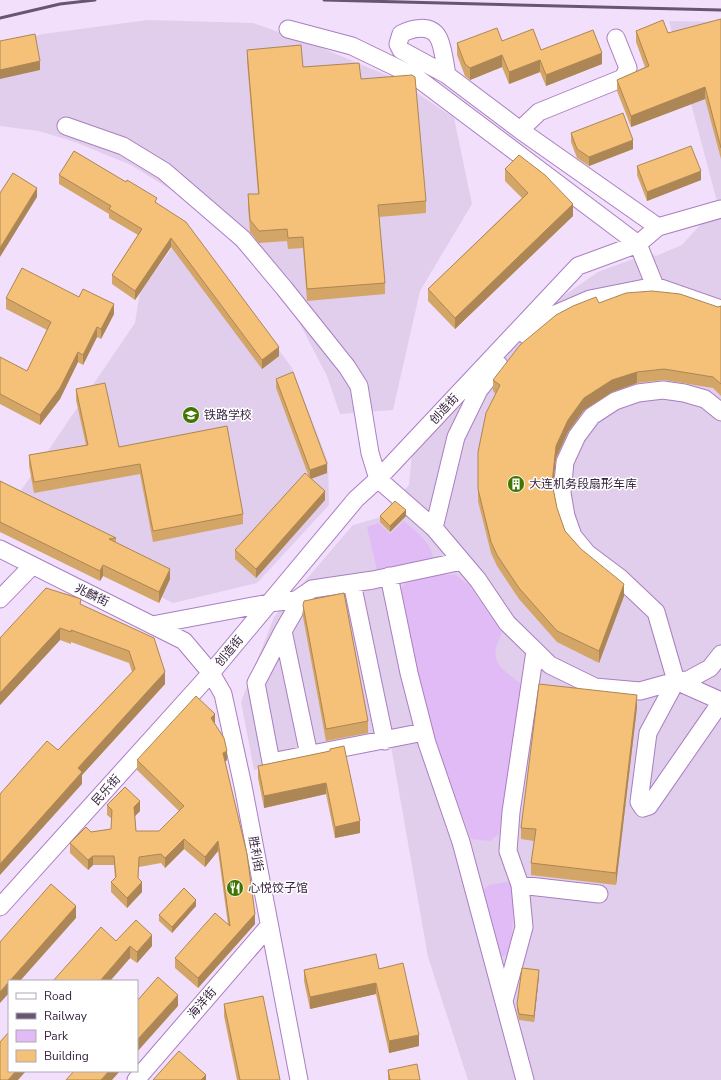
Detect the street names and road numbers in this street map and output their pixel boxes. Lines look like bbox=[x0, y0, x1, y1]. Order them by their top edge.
street label: 创造街 bbox=[426, 390, 462, 428]
street label: 兆麟街 bbox=[72, 580, 112, 610]
street label: 创造街 bbox=[211, 632, 247, 670]
street label: 民乐街 bbox=[88, 771, 124, 809]
street label: 胜利街 bbox=[245, 835, 267, 873]
street label: 海洋街 bbox=[184, 984, 220, 1022]

